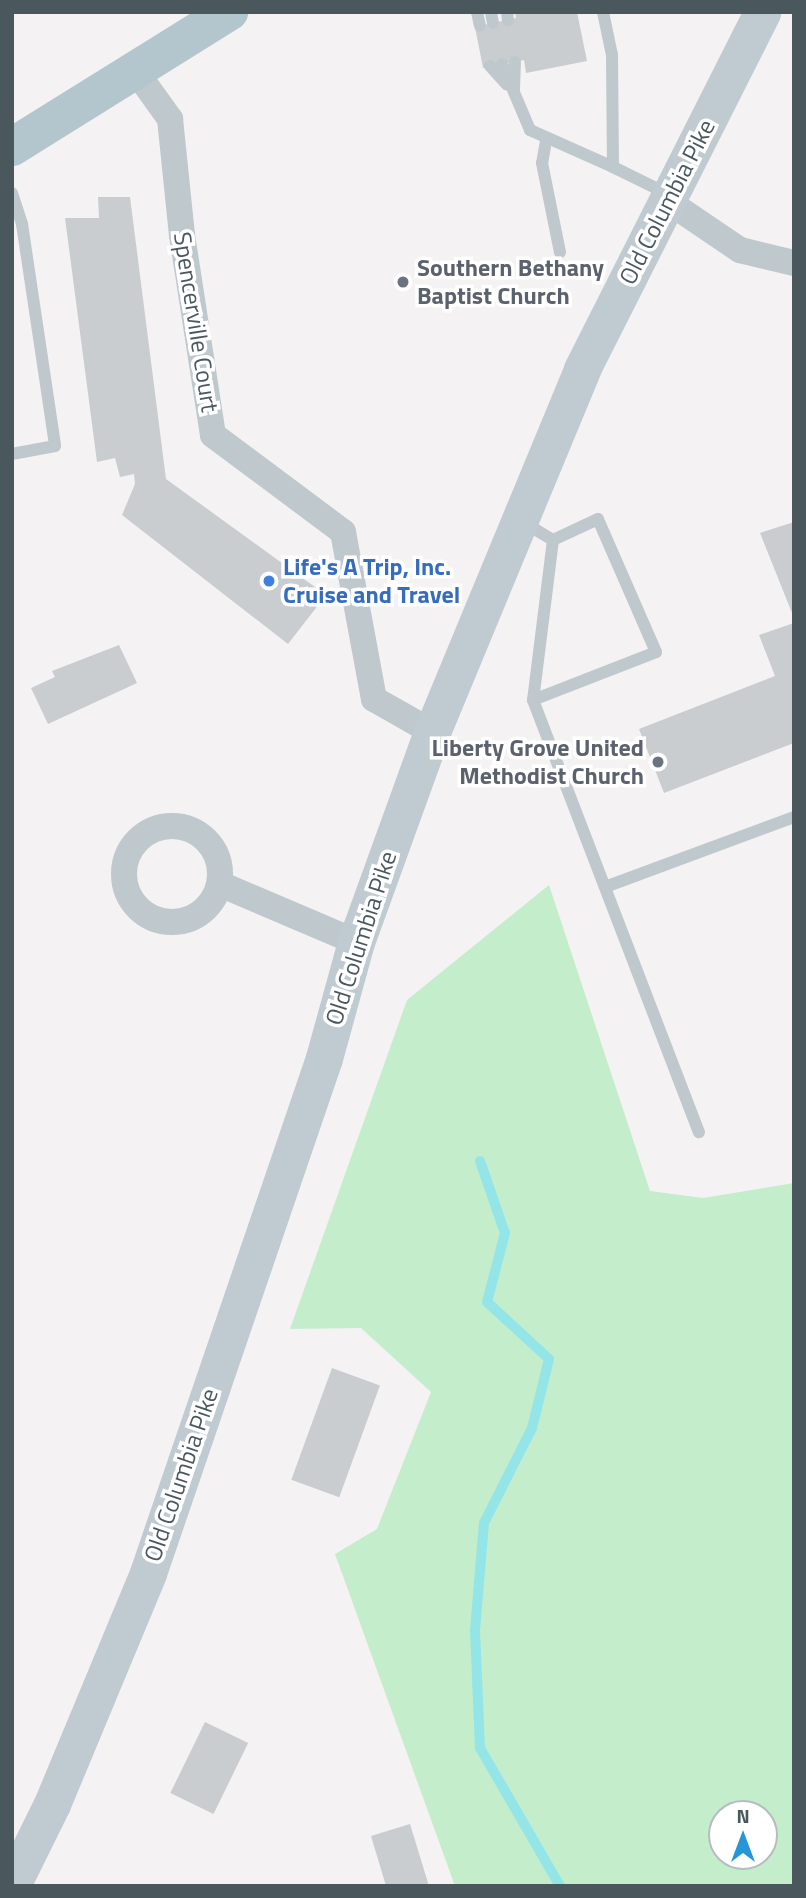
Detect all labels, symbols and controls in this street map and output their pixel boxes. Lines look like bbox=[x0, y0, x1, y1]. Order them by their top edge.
street label: Old Columbia Pike bbox=[613, 115, 721, 289]
street label: Spencerville Court bbox=[168, 230, 224, 414]
place label: Southern Bethany Baptist Church bbox=[417, 254, 604, 310]
marker: Southern Bethany Baptist Church bbox=[395, 274, 411, 290]
place label: Life's A Trip, Inc. Cruise and Travel bbox=[283, 553, 460, 609]
marker: Life's A Trip, Inc. Cruise and Travel bbox=[261, 573, 277, 589]
place label: Liberty Grove United Methodist Church bbox=[432, 734, 644, 790]
marker: Liberty Grove United Methodist Church bbox=[650, 754, 666, 770]
street label: Old Columbia Pike bbox=[319, 847, 403, 1029]
street label: Old Columbia Pike bbox=[138, 1385, 224, 1565]
north arrow bbox=[708, 1800, 778, 1870]
text: N bbox=[736, 1801, 750, 1830]

